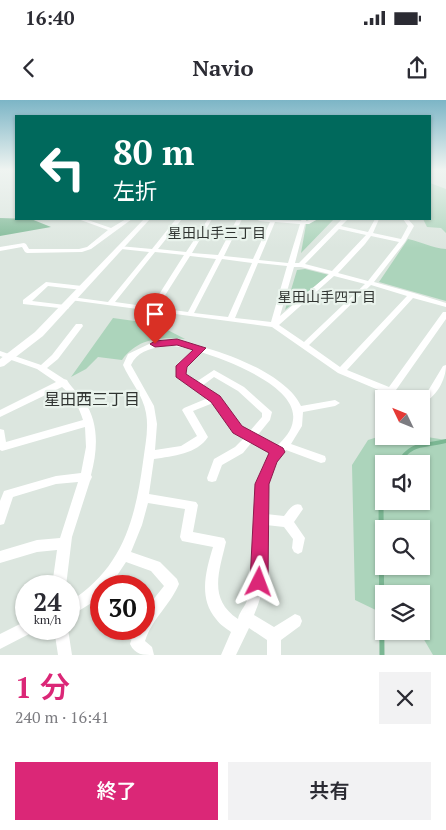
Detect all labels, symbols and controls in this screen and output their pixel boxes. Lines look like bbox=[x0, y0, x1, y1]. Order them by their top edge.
text: 16:40 bbox=[25, 5, 74, 30]
text: Navio bbox=[192, 53, 254, 82]
icon: back bbox=[15, 54, 43, 82]
icon: share bbox=[403, 54, 431, 82]
text: 80 m bbox=[113, 129, 194, 175]
icon: left bbox=[30, 135, 95, 200]
text: 左折 bbox=[113, 176, 157, 205]
district label: 星田山手三丁目 bbox=[168, 223, 266, 242]
district label: 星田山手四丁目 bbox=[278, 287, 376, 306]
pin bbox=[134, 293, 176, 344]
icon: arrive bbox=[141, 300, 169, 328]
district label: 星田西三丁目 bbox=[44, 388, 140, 410]
north arrow bbox=[375, 390, 430, 445]
map controls bbox=[375, 390, 430, 640]
button: sound bbox=[375, 455, 430, 510]
button: search bbox=[375, 520, 430, 575]
position arrow bbox=[232, 555, 284, 607]
speed limit sign: 30 bbox=[90, 575, 155, 640]
text: 24 bbox=[33, 585, 62, 618]
button: layers bbox=[375, 585, 430, 640]
text: km/h bbox=[34, 612, 61, 627]
text: 1 分 bbox=[15, 667, 70, 707]
button: close bbox=[379, 672, 431, 724]
text: 240 m · 16:41 bbox=[15, 706, 109, 728]
button: 終了 bbox=[15, 762, 218, 820]
button: 共有 bbox=[228, 762, 431, 820]

